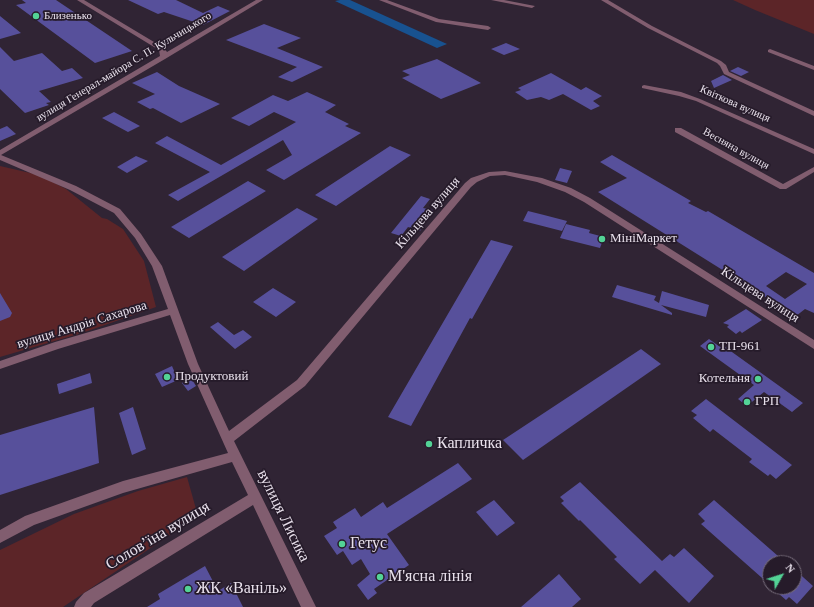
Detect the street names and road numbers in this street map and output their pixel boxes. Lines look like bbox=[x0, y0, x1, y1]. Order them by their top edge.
street label: вулиця Генерал-майора С. П. Кульчицького bbox=[34, 9, 214, 125]
street label: Квіткова вулиця bbox=[698, 83, 772, 125]
street label: Весняна вулиця bbox=[700, 125, 772, 173]
street label: Кільцева вулиця bbox=[392, 174, 464, 252]
street label: Кільцева вулиця bbox=[718, 264, 802, 326]
street label: вулиця Андрія Сахарова bbox=[15, 298, 149, 352]
street label: вулиця Лисика bbox=[252, 467, 314, 565]
street label: Соловʼїна вулиця bbox=[102, 497, 214, 575]

